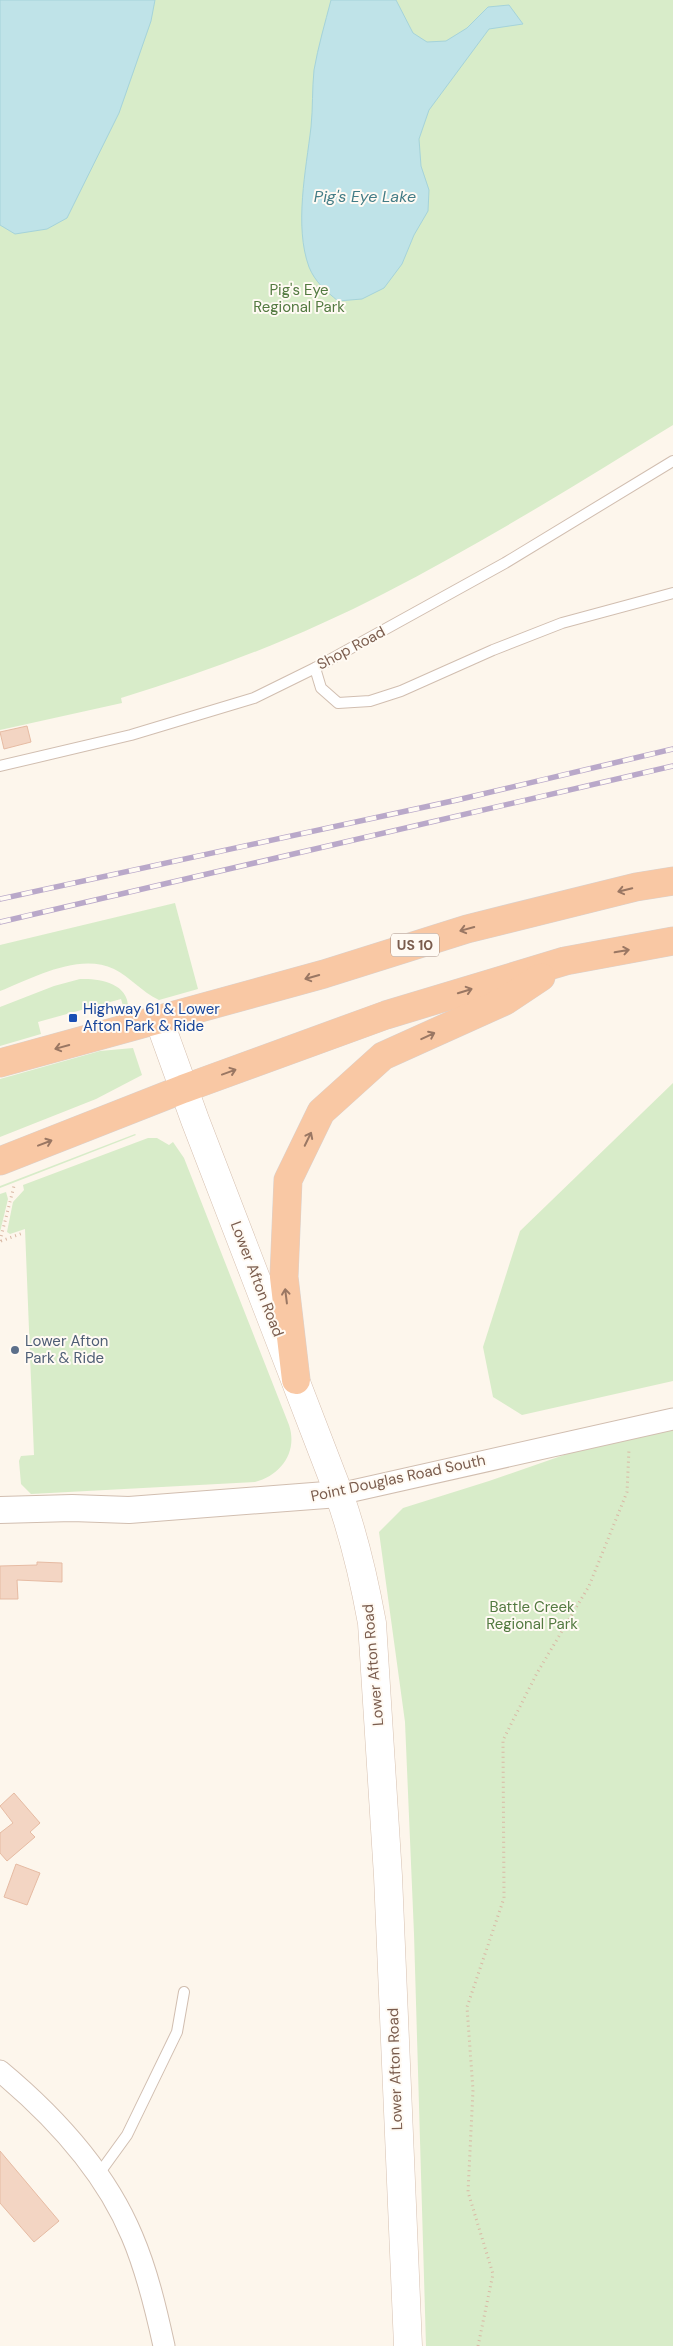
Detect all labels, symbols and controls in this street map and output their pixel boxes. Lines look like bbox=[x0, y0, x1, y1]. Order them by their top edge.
water label: Pig's Eye Lake bbox=[314, 186, 416, 207]
park label: Pig's Eye Regional Park bbox=[253, 280, 345, 317]
street label: Shop Road bbox=[313, 622, 389, 674]
one-way arrow bbox=[618, 886, 634, 895]
one-way arrow bbox=[460, 925, 476, 934]
road number: US 10 bbox=[391, 934, 439, 956]
one-way arrow bbox=[614, 945, 630, 955]
one-way arrow bbox=[305, 973, 321, 982]
one-way arrow bbox=[457, 986, 473, 995]
place label: Highway 61 & Lower Afton Park & Ride bbox=[83, 999, 220, 1036]
marker: Highway 61 & Lower Afton Park & Ride bbox=[67, 1012, 79, 1024]
one-way arrow bbox=[420, 1030, 435, 1040]
one-way arrow bbox=[54, 1043, 70, 1052]
one-way arrow bbox=[221, 1067, 236, 1076]
one-way arrow bbox=[304, 1132, 313, 1147]
one-way arrow bbox=[37, 1138, 53, 1147]
street label: Lower Afton Road bbox=[226, 1218, 288, 1340]
one-way arrow bbox=[281, 1289, 291, 1305]
place label: Lower Afton Park & Ride bbox=[25, 1331, 108, 1368]
marker: Lower Afton Park & Ride bbox=[9, 1344, 21, 1356]
street label: Point Douglas Road South bbox=[309, 1450, 487, 1506]
park label: Battle Creek Regional Park bbox=[486, 1597, 578, 1634]
street label: Lower Afton Road bbox=[358, 1603, 388, 1727]
street label: Lower Afton Road bbox=[383, 2008, 407, 2130]

